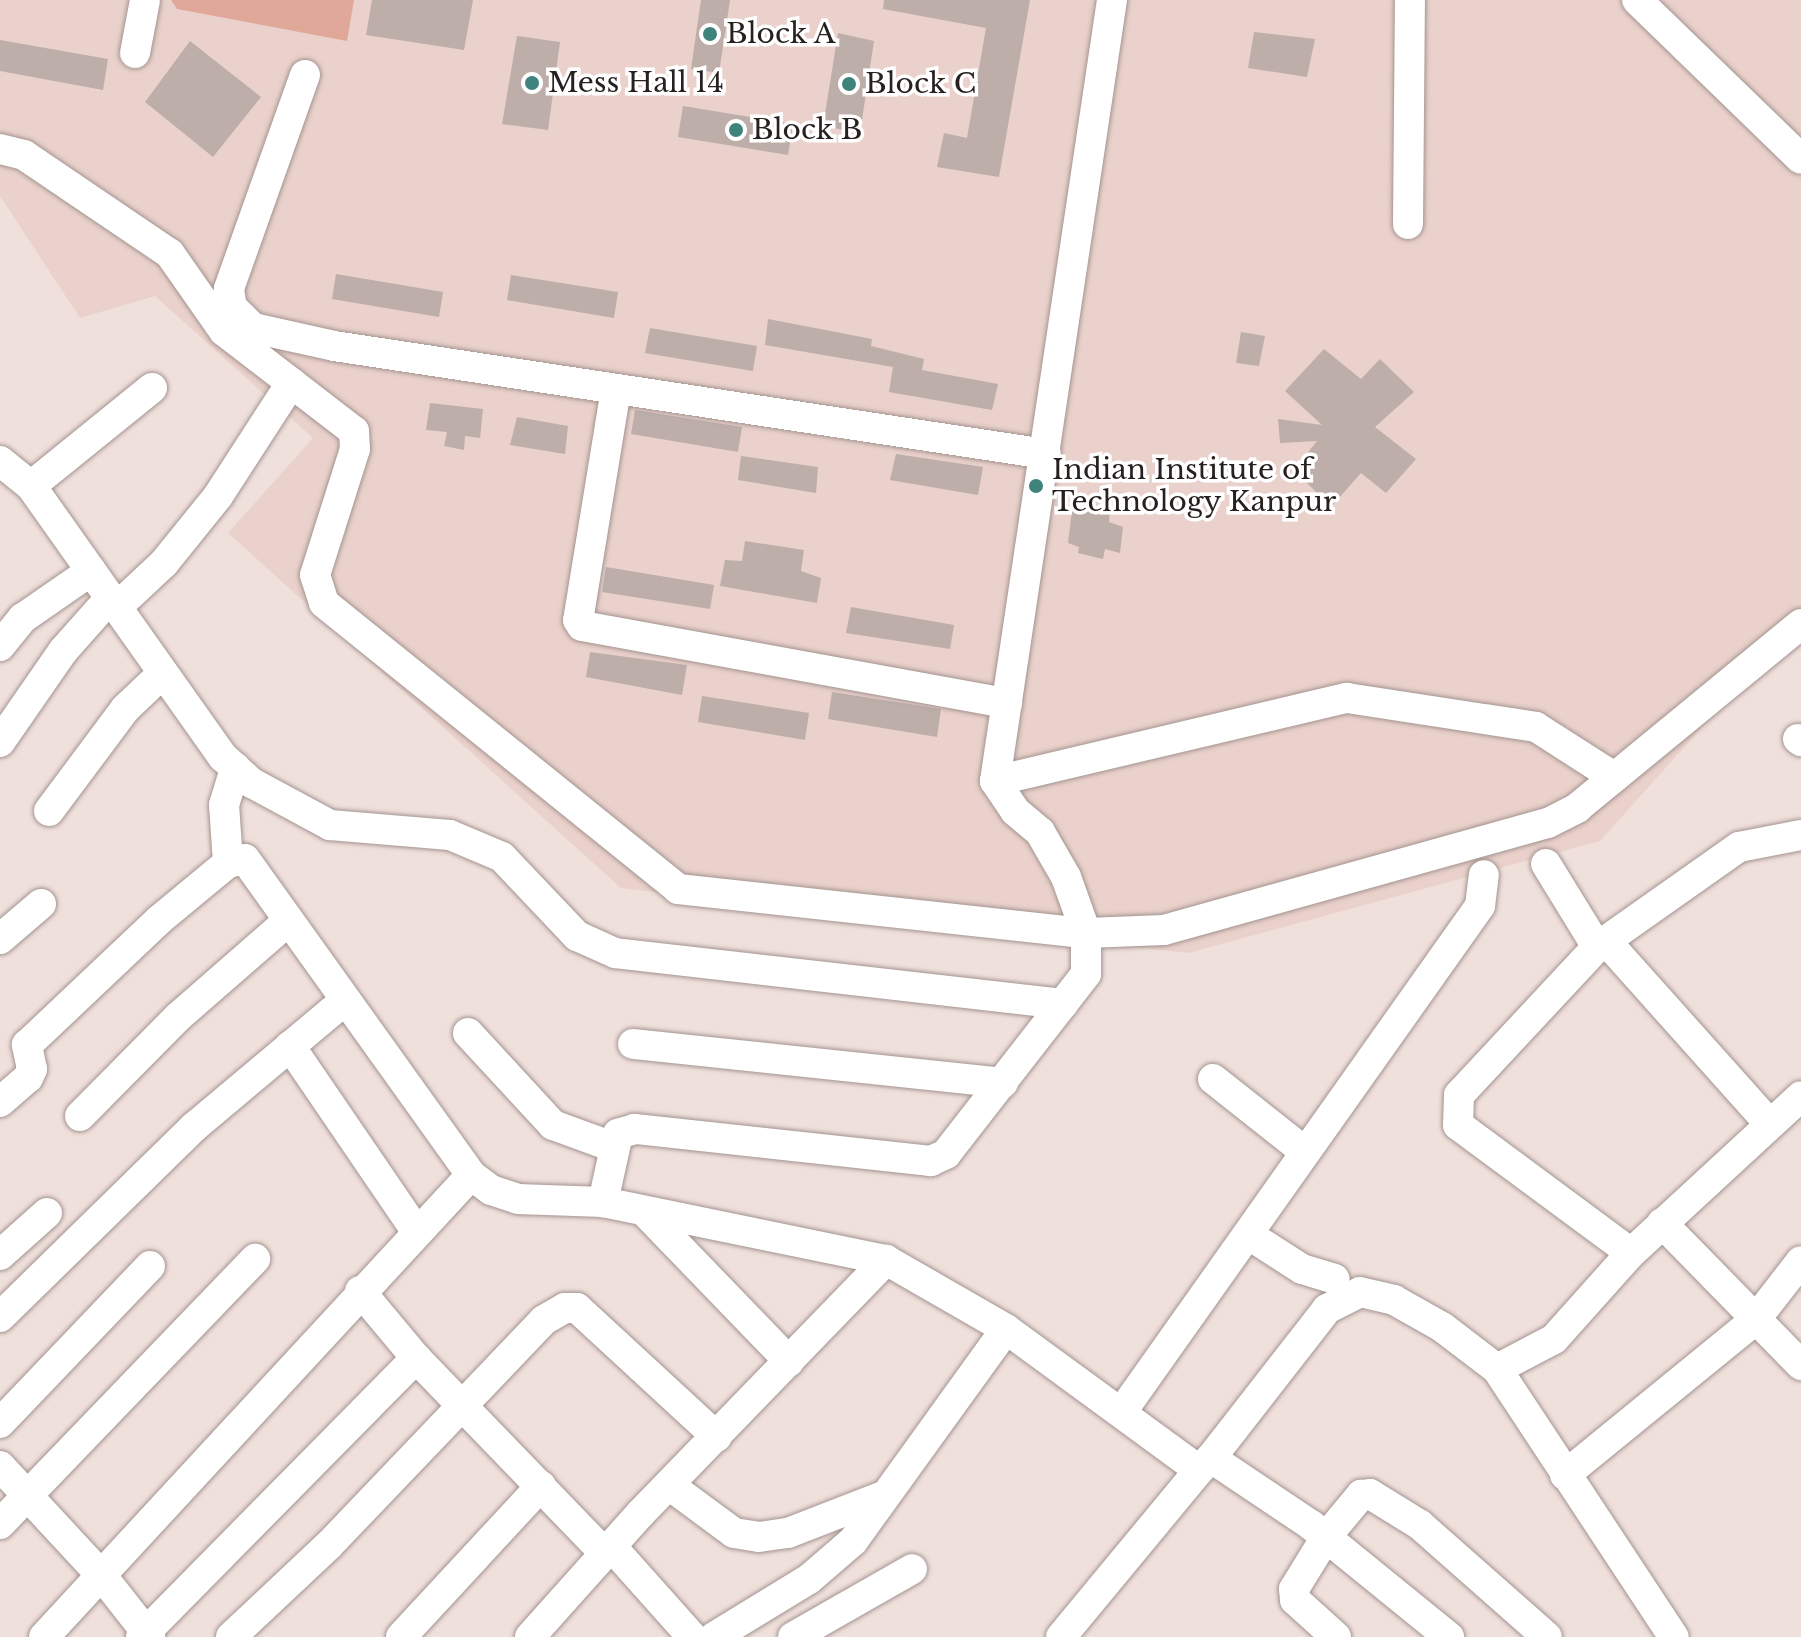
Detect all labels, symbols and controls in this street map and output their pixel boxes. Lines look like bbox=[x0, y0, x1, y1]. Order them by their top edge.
place label: Block A bbox=[726, 17, 837, 51]
marker: Block A bbox=[701, 25, 719, 43]
place label: Mess Hall 14 bbox=[548, 66, 724, 100]
place label: Block C bbox=[865, 67, 977, 101]
marker: Mess Hall 14 bbox=[523, 74, 541, 92]
marker: Block C bbox=[840, 75, 858, 93]
place label: Block B bbox=[752, 113, 863, 147]
marker: Block B bbox=[727, 121, 745, 139]
place label: Indian Institute of Technology Kanpur bbox=[1052, 453, 1337, 519]
marker: Indian Institute of Technology Kanpur bbox=[1027, 477, 1045, 495]

